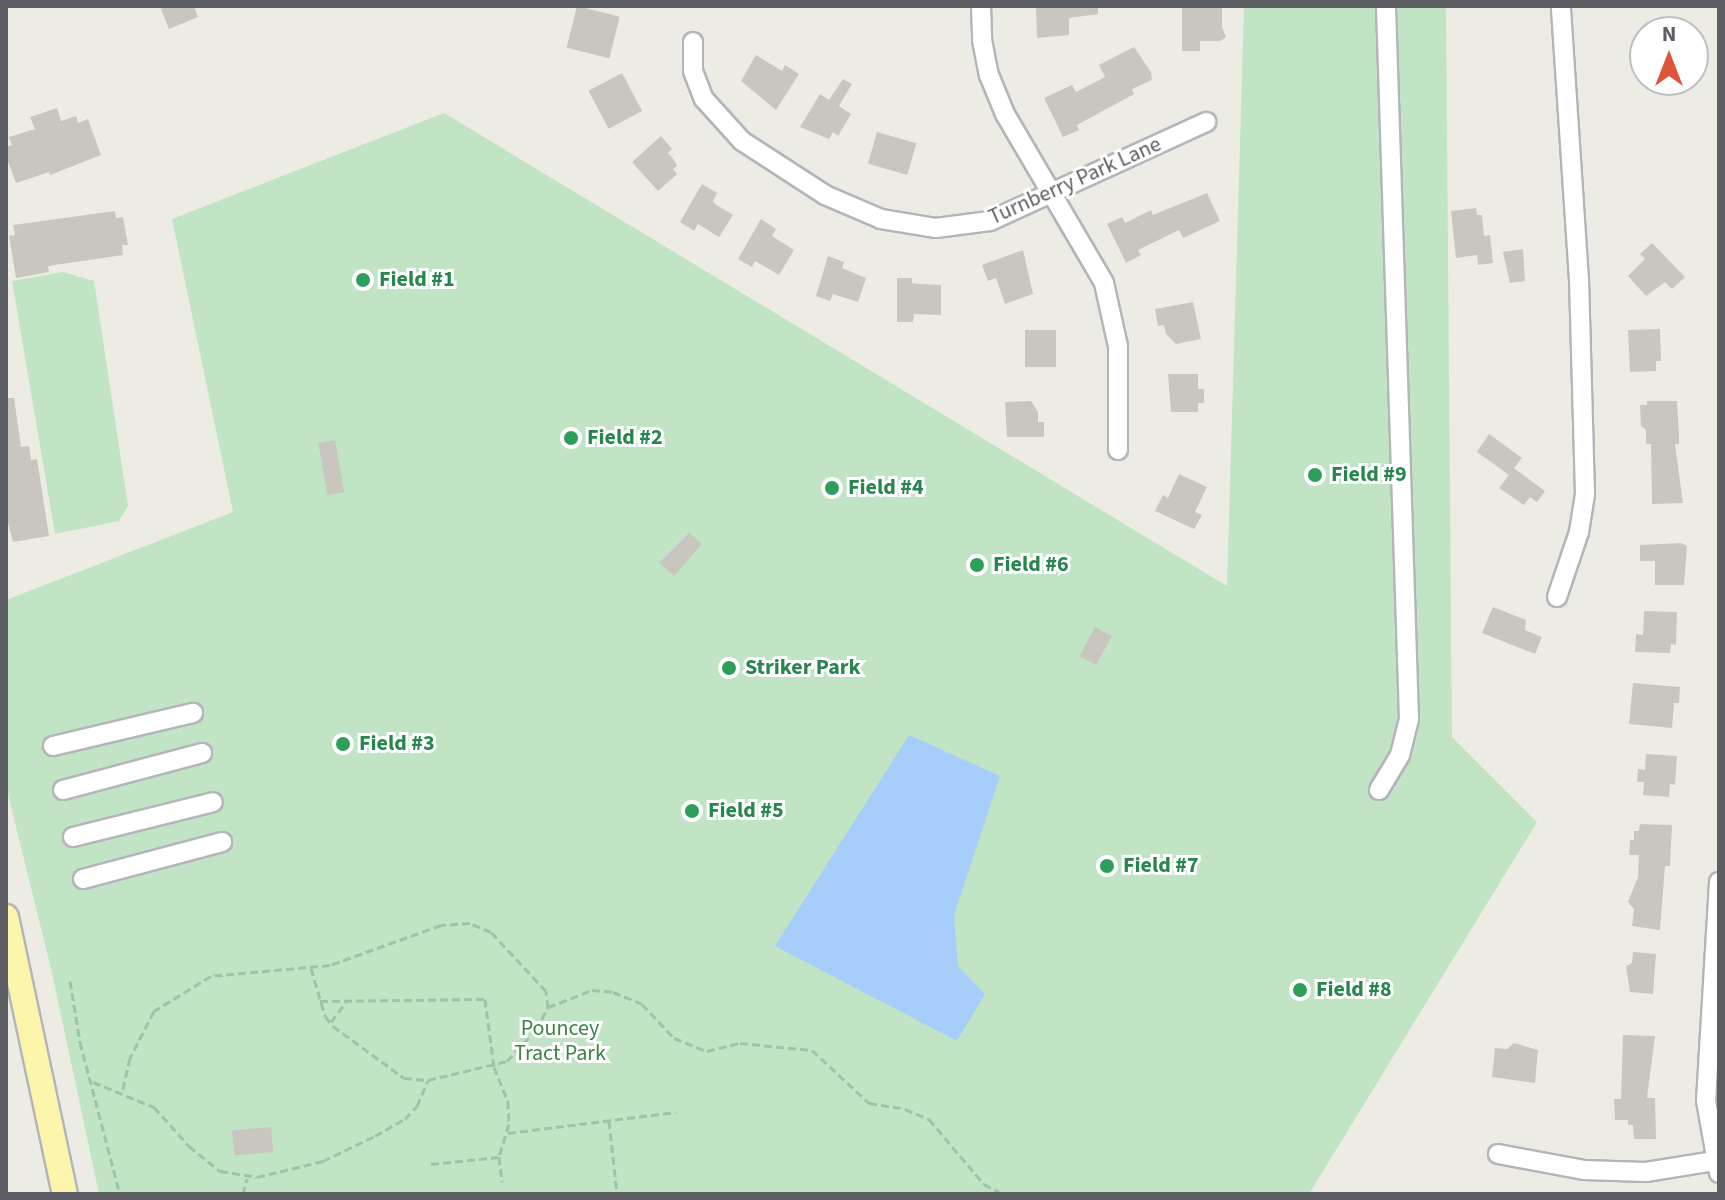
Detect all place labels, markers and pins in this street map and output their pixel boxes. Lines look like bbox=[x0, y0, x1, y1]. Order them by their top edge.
place label: Field #1 bbox=[379, 267, 455, 293]
marker: Field #1 bbox=[354, 271, 372, 289]
place label: Field #2 bbox=[587, 425, 663, 451]
marker: Field #2 bbox=[562, 429, 580, 447]
place label: Field #9 bbox=[1331, 462, 1407, 488]
marker: Field #9 bbox=[1306, 466, 1324, 484]
place label: Field #4 bbox=[848, 475, 924, 501]
marker: Field #4 bbox=[823, 479, 841, 497]
place label: Field #6 bbox=[993, 552, 1069, 578]
marker: Field #6 bbox=[968, 556, 986, 574]
place label: Striker Park bbox=[745, 655, 861, 681]
marker: Striker Park bbox=[720, 659, 738, 677]
place label: Field #3 bbox=[359, 731, 435, 757]
marker: Field #3 bbox=[334, 735, 352, 753]
place label: Field #5 bbox=[708, 798, 784, 824]
marker: Field #5 bbox=[683, 802, 701, 820]
place label: Field #7 bbox=[1123, 853, 1199, 879]
marker: Field #7 bbox=[1098, 857, 1116, 875]
place label: Field #8 bbox=[1316, 977, 1392, 1003]
marker: Field #8 bbox=[1291, 981, 1309, 999]

